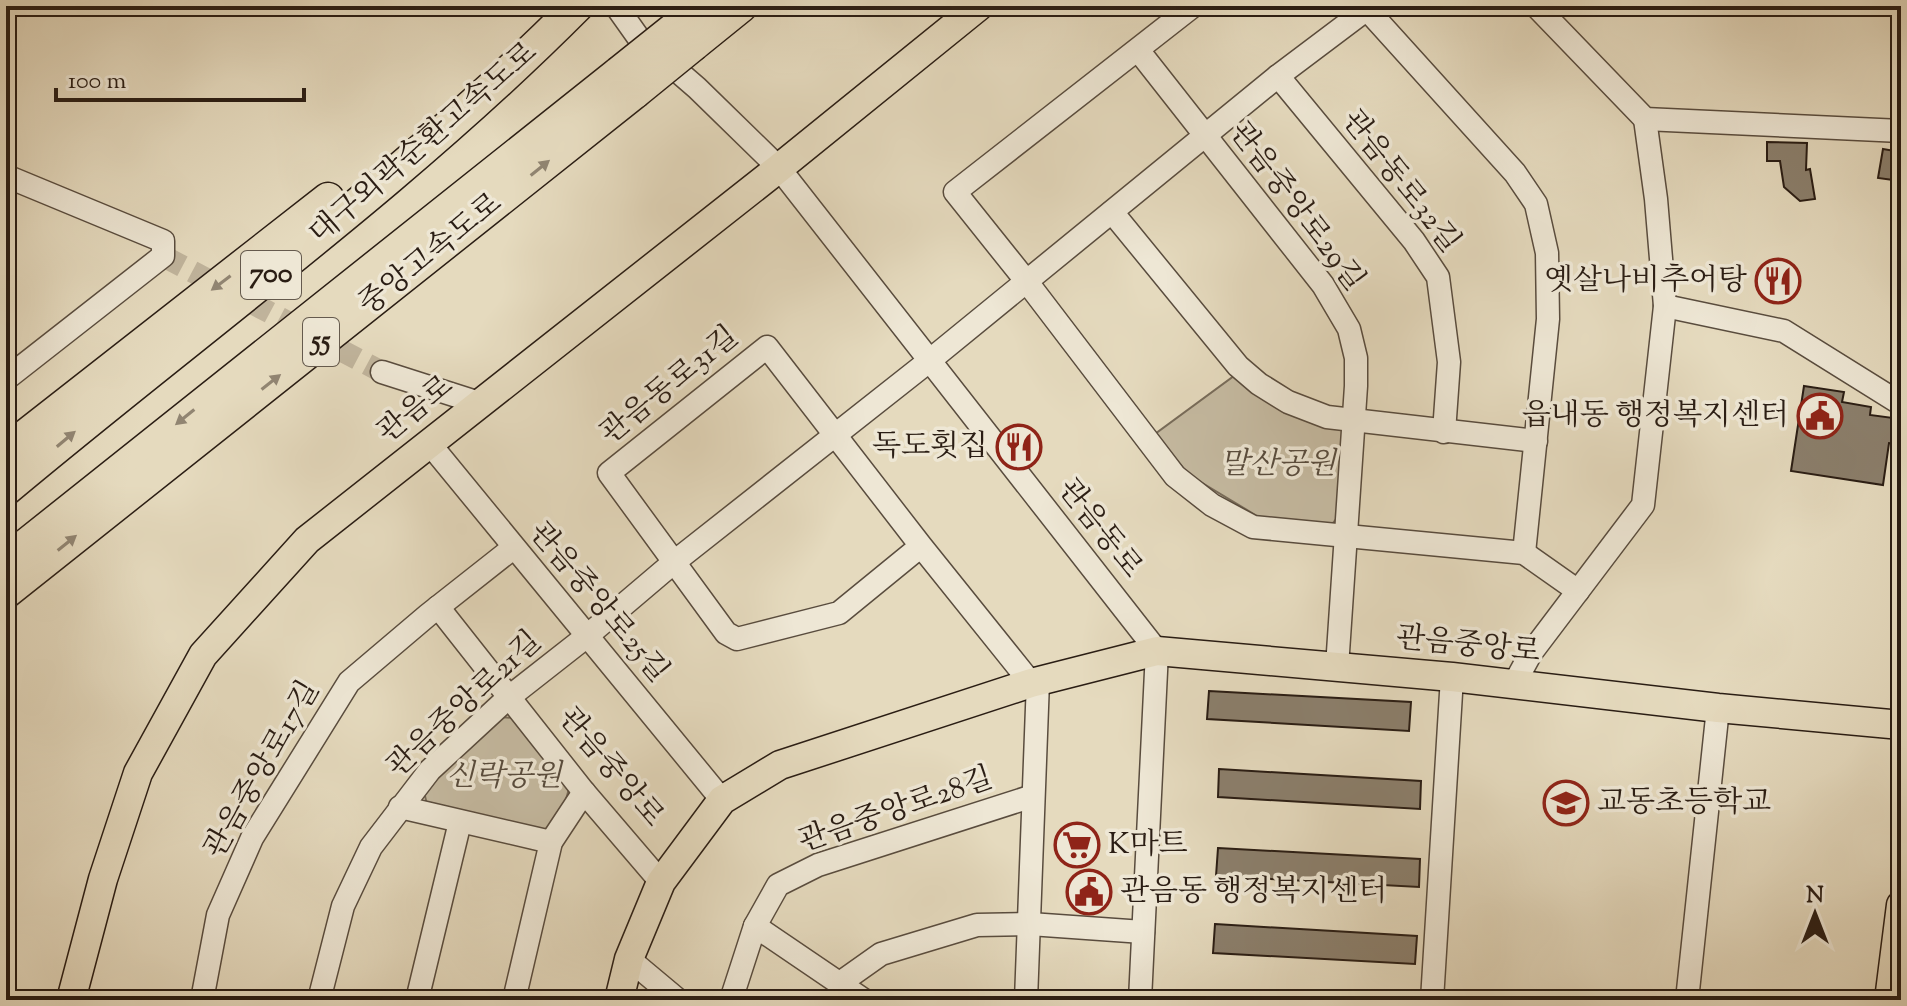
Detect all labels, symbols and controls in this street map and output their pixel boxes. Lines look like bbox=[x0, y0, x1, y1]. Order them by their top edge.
street label: 대구외곽순환고속도로 bbox=[301, 33, 547, 255]
scale bar bbox=[56, 52, 304, 102]
text: 100 m bbox=[68, 65, 126, 99]
street label: 관음동로32길 bbox=[1330, 101, 1470, 263]
street label: 관음중앙로29길 bbox=[1218, 113, 1374, 301]
one-way arrow bbox=[530, 160, 550, 177]
street label: 중앙고속도로 bbox=[350, 184, 512, 326]
road number: 700 bbox=[241, 251, 301, 299]
restaurant icon: 옛살나비추어탕 bbox=[1754, 257, 1802, 305]
place label: 옛살나비추어탕 bbox=[1544, 260, 1747, 303]
one-way arrow bbox=[211, 275, 231, 291]
street label: 관음동로31길 bbox=[591, 317, 749, 455]
road number: 55 bbox=[303, 318, 339, 366]
street label: 관음로 bbox=[369, 366, 463, 454]
one-way arrow bbox=[261, 374, 281, 391]
public building icon: 읍내동 행정복지센터 bbox=[1796, 392, 1844, 440]
place label: 읍내동 행정복지센터 bbox=[1522, 395, 1789, 438]
one-way arrow bbox=[175, 409, 195, 425]
restaurant icon: 독도횟집 bbox=[995, 423, 1043, 471]
place label: 독도횟집 bbox=[872, 426, 988, 469]
one-way arrow bbox=[56, 431, 76, 448]
park label: 말산공원 bbox=[1220, 444, 1338, 487]
street label: 관음동로 bbox=[1046, 470, 1152, 588]
street label: 관음중앙로25길 bbox=[518, 513, 678, 693]
one-way arrow bbox=[57, 536, 77, 552]
street label: 관음중앙로 bbox=[1394, 617, 1542, 675]
street label: 관음중앙로21길 bbox=[378, 622, 552, 788]
street label: 관음중앙로17길 bbox=[195, 673, 331, 867]
street label: 관음중앙로 bbox=[547, 699, 673, 837]
park label: 신락공원 bbox=[446, 756, 564, 799]
street label: 관음중앙로28길 bbox=[793, 758, 999, 864]
school or university icon: 교동초등학교 bbox=[1542, 779, 1590, 827]
place label: 교동초등학교 bbox=[1597, 782, 1771, 825]
supermarket icon: K마트 bbox=[1053, 821, 1101, 869]
place label: K마트 bbox=[1108, 824, 1188, 867]
public building icon: 관음동 행정복지센터 bbox=[1065, 868, 1113, 916]
place label: 관음동 행정복지센터 bbox=[1120, 871, 1387, 914]
north arrow bbox=[1775, 874, 1855, 954]
text: N bbox=[1806, 881, 1824, 913]

